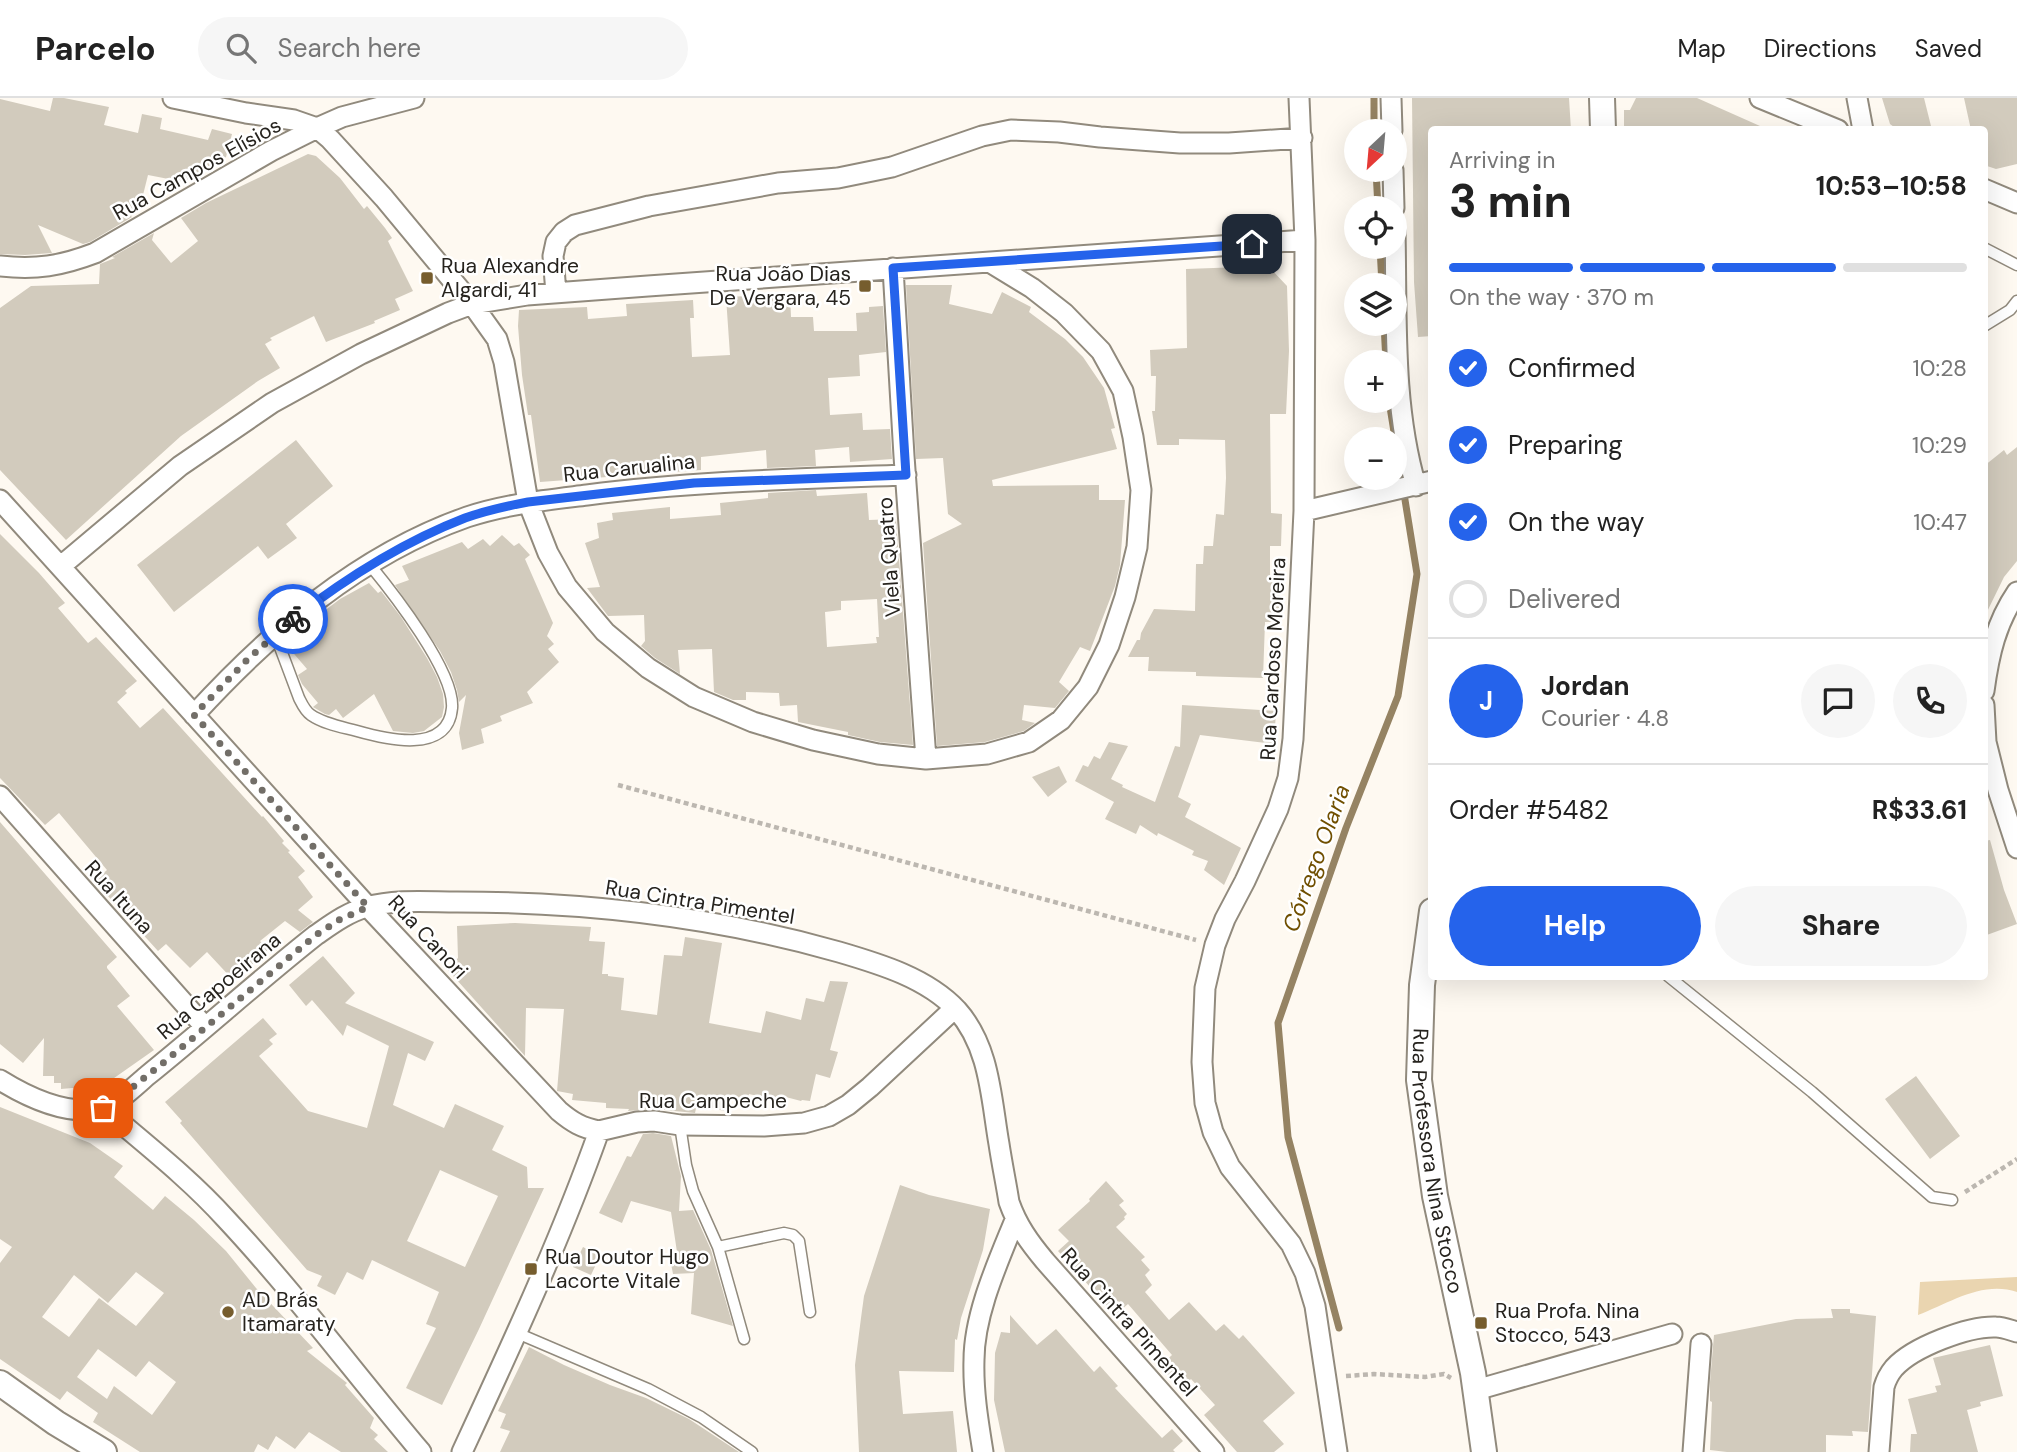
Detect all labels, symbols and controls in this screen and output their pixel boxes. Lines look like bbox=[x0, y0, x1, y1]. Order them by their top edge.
search box bbox=[198, 17, 688, 80]
text: Parcelo bbox=[35, 27, 156, 70]
icon: search bbox=[222, 29, 260, 67]
text: Search here bbox=[278, 31, 421, 65]
text: Map bbox=[1678, 33, 1726, 64]
text: Directions bbox=[1764, 33, 1877, 64]
text: Saved bbox=[1915, 33, 1982, 64]
street label: Rua Campos Elísios bbox=[108, 111, 286, 227]
north arrow bbox=[1344, 119, 1407, 182]
map controls bbox=[1344, 119, 1407, 490]
text: Arriving in bbox=[1449, 145, 1555, 175]
text: 10:53–10:58 bbox=[1816, 169, 1967, 203]
text: 3 min bbox=[1449, 171, 1572, 231]
button: locate bbox=[1344, 196, 1407, 259]
pin bbox=[1222, 214, 1282, 274]
icon: home bbox=[1233, 225, 1271, 263]
place label: Rua Alexandre Algardi, 41 bbox=[441, 252, 579, 304]
place label: Rua João Dias De Vergara, 45 bbox=[710, 260, 851, 312]
marker: Rua Alexandre Algardi, 41 bbox=[419, 270, 435, 286]
button: layers bbox=[1344, 273, 1407, 336]
marker: Rua João Dias De Vergara, 45 bbox=[857, 278, 873, 294]
text: On the way · 370 m bbox=[1449, 282, 1654, 312]
icon: check bbox=[1449, 349, 1487, 387]
button: + bbox=[1344, 350, 1407, 413]
text: Confirmed bbox=[1508, 351, 1635, 385]
text: 10:28 bbox=[1913, 353, 1967, 383]
icon: check bbox=[1449, 426, 1487, 464]
button: − bbox=[1344, 427, 1407, 490]
text: Preparing bbox=[1508, 428, 1623, 462]
text: 10:29 bbox=[1912, 430, 1967, 460]
street label: Rua Carualina bbox=[562, 447, 696, 489]
street label: Viela Quatro bbox=[871, 496, 907, 618]
icon: check bbox=[1449, 503, 1487, 541]
text: On the way bbox=[1508, 505, 1644, 539]
text: 10:47 bbox=[1913, 507, 1967, 537]
street label: Rua Cardoso Moreira bbox=[1254, 557, 1292, 761]
text: Delivered bbox=[1508, 582, 1621, 616]
courier bbox=[258, 584, 328, 654]
icon: bike bbox=[274, 600, 312, 638]
button: chat bbox=[1801, 664, 1875, 738]
button: phone bbox=[1893, 664, 1967, 738]
text: Jordan bbox=[1541, 669, 1630, 703]
text: J bbox=[1479, 684, 1493, 718]
text: Courier · 4.8 bbox=[1541, 703, 1669, 733]
water label: Córrego Olaria bbox=[1275, 780, 1357, 936]
text: Order #5482 bbox=[1449, 793, 1609, 827]
text: R$33.61 bbox=[1872, 793, 1967, 827]
street label: Rua Ituna bbox=[78, 854, 160, 940]
street label: Rua Cintra Pimentel bbox=[603, 873, 797, 931]
button: Help bbox=[1449, 886, 1701, 966]
button: Share bbox=[1715, 886, 1967, 966]
street label: Rua Canori bbox=[382, 889, 474, 985]
street label: Rua Capoeirana bbox=[151, 926, 287, 1046]
street label: Rua Professora Nina Stocco bbox=[1405, 1028, 1470, 1296]
pin bbox=[73, 1078, 133, 1138]
street label: Rua Campeche bbox=[639, 1087, 787, 1115]
icon: bag bbox=[84, 1089, 122, 1127]
street label: Rua Cintra Pimentel bbox=[1055, 1242, 1203, 1402]
place label: Rua Doutor Hugo Lacorte Vitale bbox=[545, 1243, 709, 1295]
marker: Rua Doutor Hugo Lacorte Vitale bbox=[523, 1261, 539, 1277]
place label: AD Brás Itamaraty bbox=[242, 1286, 336, 1338]
place label: Rua Profa. Nina Stocco, 543 bbox=[1495, 1297, 1639, 1349]
marker: AD Brás Itamaraty bbox=[220, 1304, 236, 1320]
marker: Rua Profa. Nina Stocco, 543 bbox=[1473, 1315, 1489, 1331]

